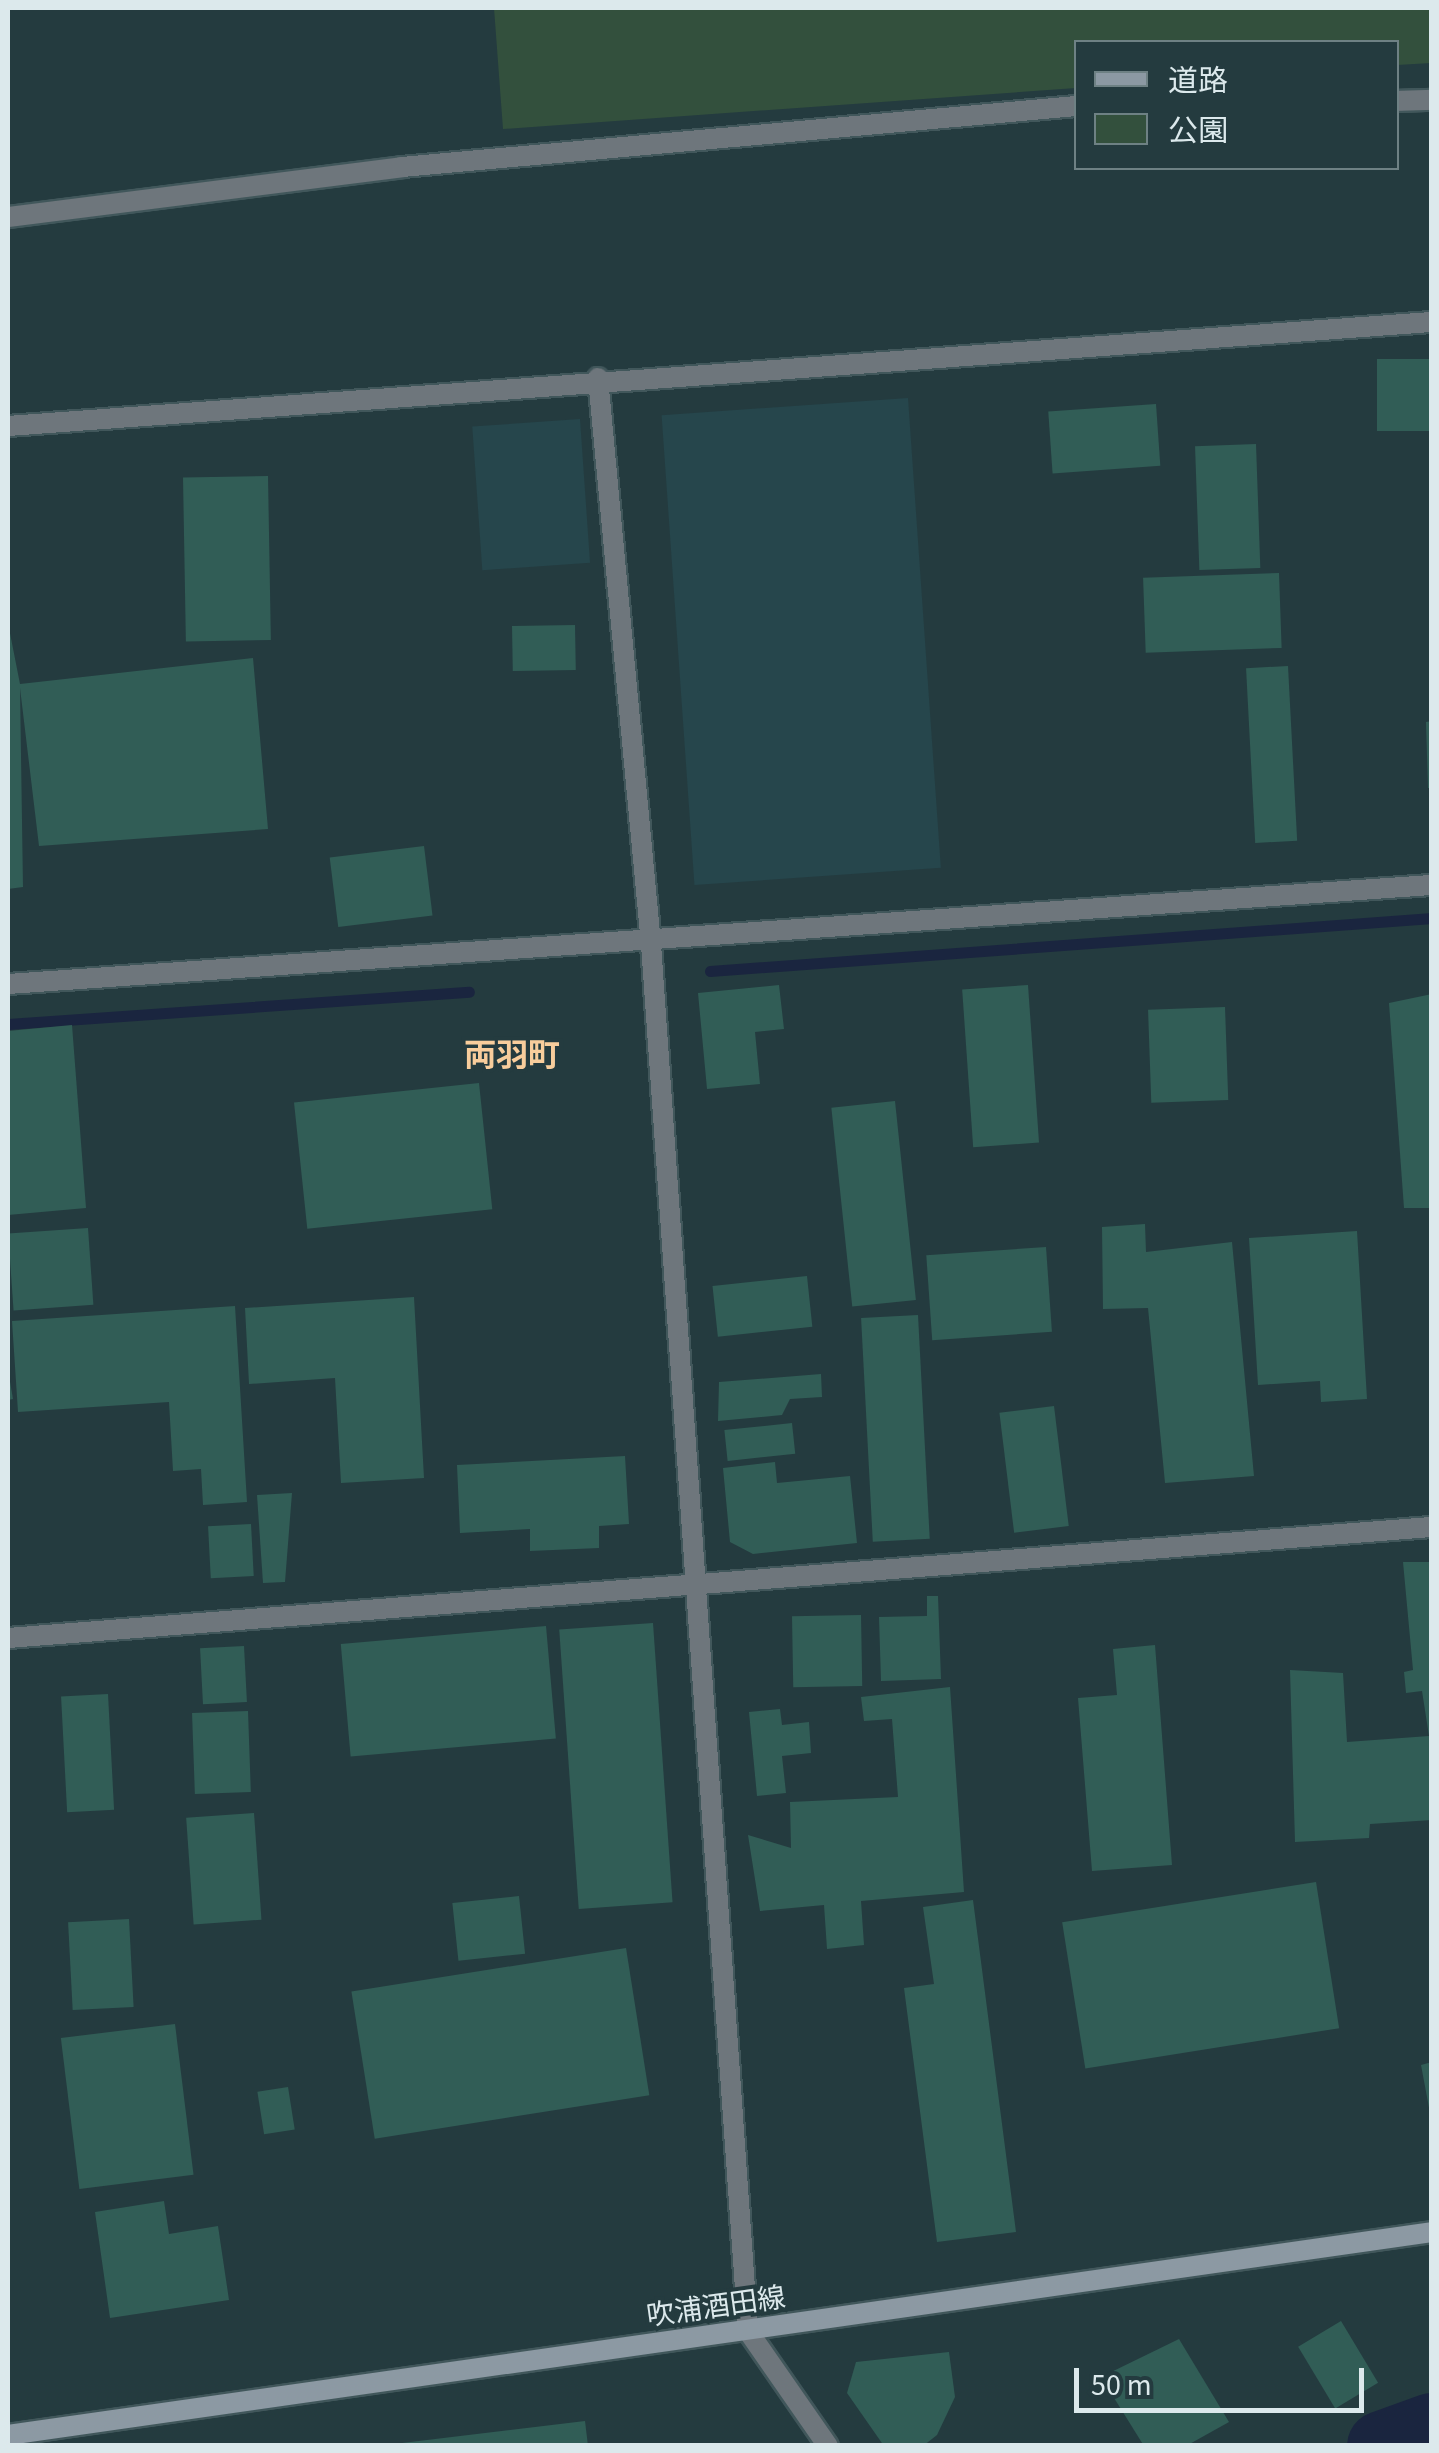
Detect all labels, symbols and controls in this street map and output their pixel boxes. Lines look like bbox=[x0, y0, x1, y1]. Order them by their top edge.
legend bbox=[1074, 40, 1399, 170]
text: 道路 bbox=[1168, 60, 1228, 103]
text: 公園 bbox=[1168, 110, 1228, 153]
district label: 両羽町 bbox=[464, 1037, 560, 1075]
street label: 吹浦酒田線 bbox=[644, 2281, 788, 2333]
scale bar bbox=[1079, 2348, 1369, 2410]
text: 50 m bbox=[1091, 2364, 1152, 2407]

